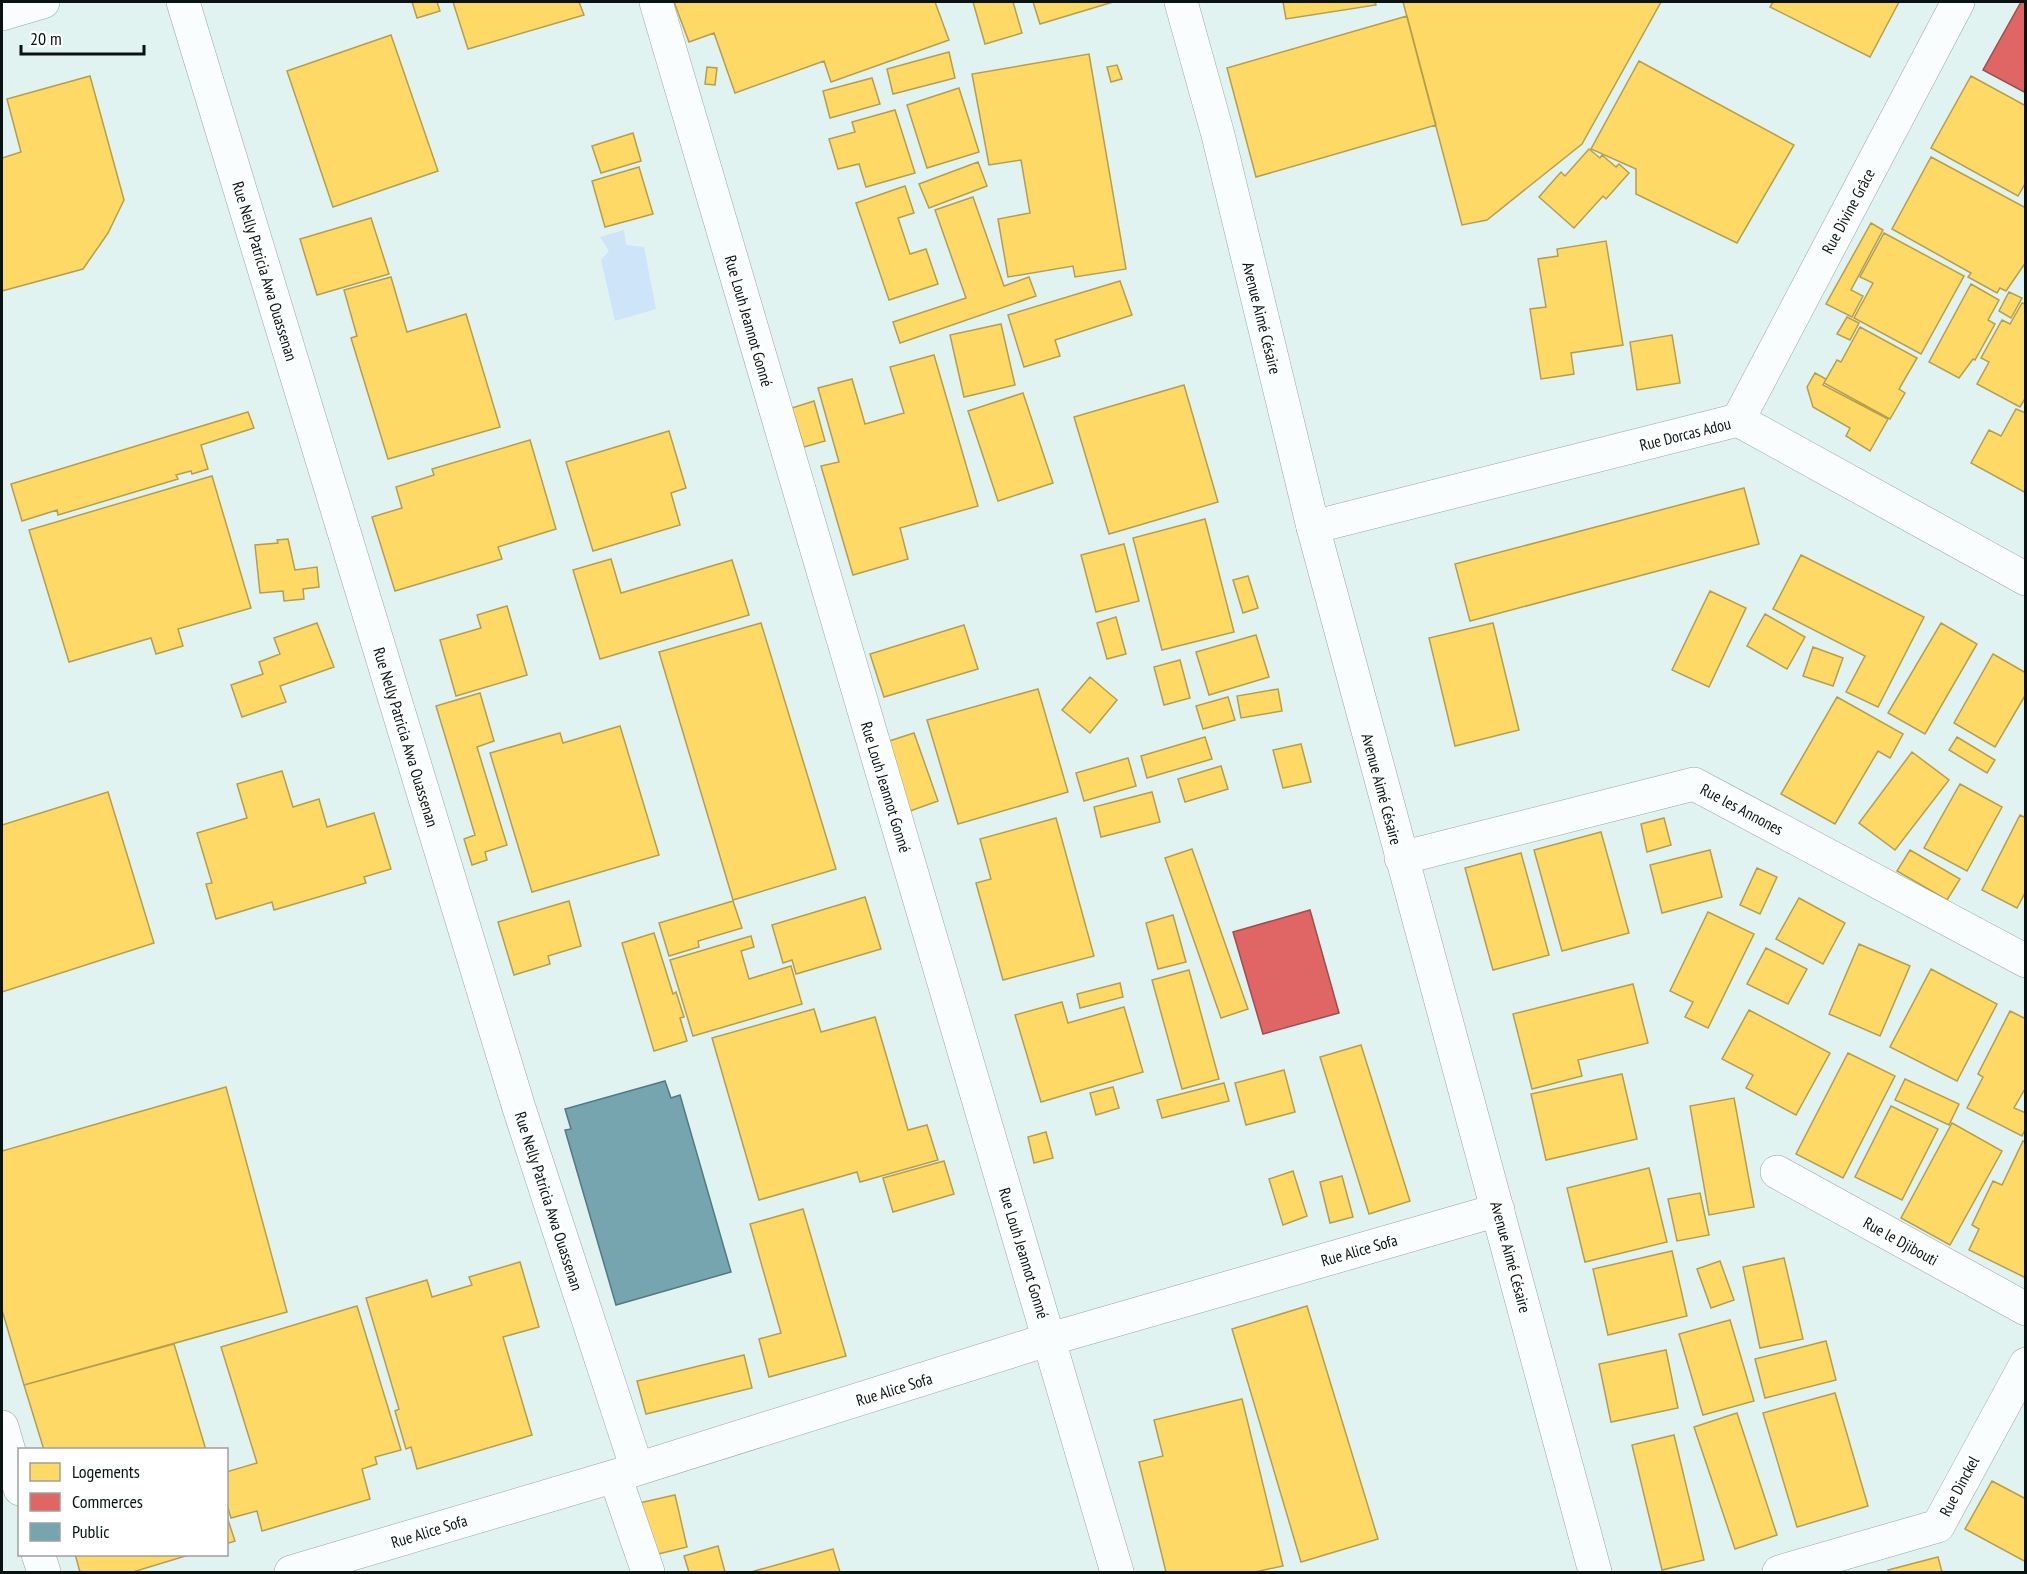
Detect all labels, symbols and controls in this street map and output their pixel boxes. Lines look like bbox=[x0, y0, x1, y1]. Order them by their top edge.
scale bar bbox=[21, 18, 144, 56]
text: 20 m bbox=[30, 27, 62, 50]
street label: Rue Divine Grâce bbox=[1817, 165, 1879, 257]
street label: Rue Nelly Patricia Awa Ouassenan bbox=[228, 179, 302, 363]
street label: Rue Louh Jeannot Gonné bbox=[721, 253, 777, 389]
street label: Avenue Aimé Césaire bbox=[1238, 260, 1286, 376]
street label: Rue Dorcas Adou bbox=[1637, 413, 1733, 455]
street label: Rue Nelly Patricia Awa Ouassenan bbox=[369, 645, 443, 829]
street label: Rue Louh Jeannot Gonné bbox=[857, 719, 915, 855]
street label: Avenue Aimé Césaire bbox=[1358, 731, 1406, 847]
street label: Rue les Annones bbox=[1697, 779, 1787, 839]
street label: Rue Nelly Patricia Awa Ouassenan bbox=[511, 1109, 587, 1293]
street label: Rue Louh Jeannot Gonné bbox=[995, 1185, 1053, 1321]
street label: Avenue Aimé Césaire bbox=[1487, 1199, 1535, 1315]
street label: Rue le Djibouti bbox=[1860, 1212, 1942, 1270]
street label: Rue Alice Sofa bbox=[1319, 1230, 1399, 1270]
street label: Rue Alice Sofa bbox=[854, 1368, 934, 1410]
legend bbox=[18, 1448, 228, 1556]
street label: Rue Dinckel bbox=[1935, 1452, 1983, 1520]
text: Logements bbox=[72, 1460, 140, 1483]
text: Commerces bbox=[72, 1490, 143, 1513]
street label: Rue Alice Sofa bbox=[389, 1510, 469, 1552]
text: Public bbox=[72, 1520, 110, 1543]

